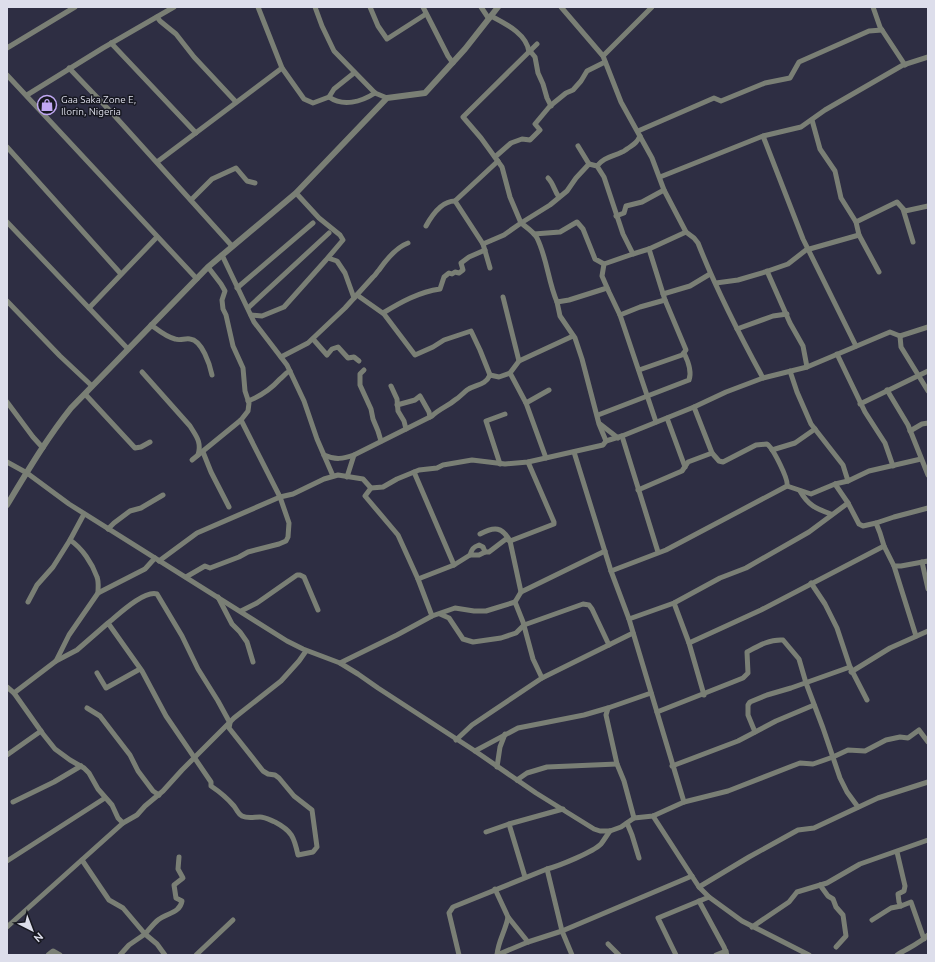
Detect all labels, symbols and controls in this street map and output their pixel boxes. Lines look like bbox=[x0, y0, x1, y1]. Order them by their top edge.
shop icon: Gaa Saka Zone E, Ilorin, Nigeria bbox=[36, 94, 58, 116]
place label: Gaa Saka Zone E, Ilorin, Nigeria bbox=[61, 94, 136, 117]
north arrow bbox=[12, 910, 52, 950]
text: N bbox=[32, 930, 46, 945]

